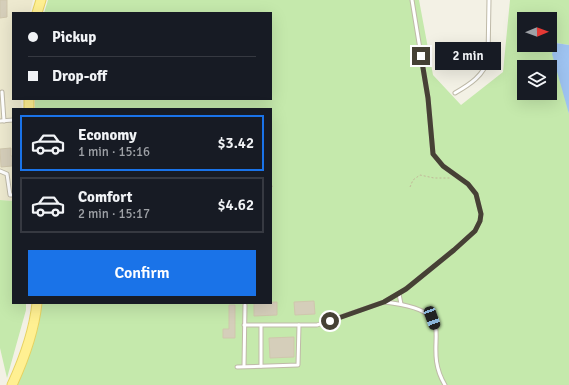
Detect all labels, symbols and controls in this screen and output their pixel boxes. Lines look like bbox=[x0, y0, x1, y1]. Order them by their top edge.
north arrow bbox=[517, 12, 557, 52]
map controls bbox=[517, 12, 557, 100]
text: Pickup bbox=[52, 28, 96, 46]
callout: 2 min bbox=[435, 42, 501, 70]
route end bbox=[412, 47, 430, 65]
text: 2 min bbox=[452, 48, 484, 64]
button: layers bbox=[517, 60, 557, 100]
text: Drop-off bbox=[52, 67, 107, 85]
icon: car bbox=[30, 125, 66, 161]
text: Economy bbox=[78, 126, 137, 144]
text: $3.42 bbox=[217, 134, 254, 152]
text: 1 min · 15:16 bbox=[78, 144, 150, 160]
icon: car bbox=[30, 187, 66, 223]
text: Comfort bbox=[78, 188, 132, 206]
text: $4.62 bbox=[217, 196, 254, 214]
text: 2 min · 15:17 bbox=[78, 206, 150, 222]
button: Confirm bbox=[28, 250, 256, 296]
car bbox=[422, 305, 442, 331]
route start bbox=[321, 312, 339, 330]

